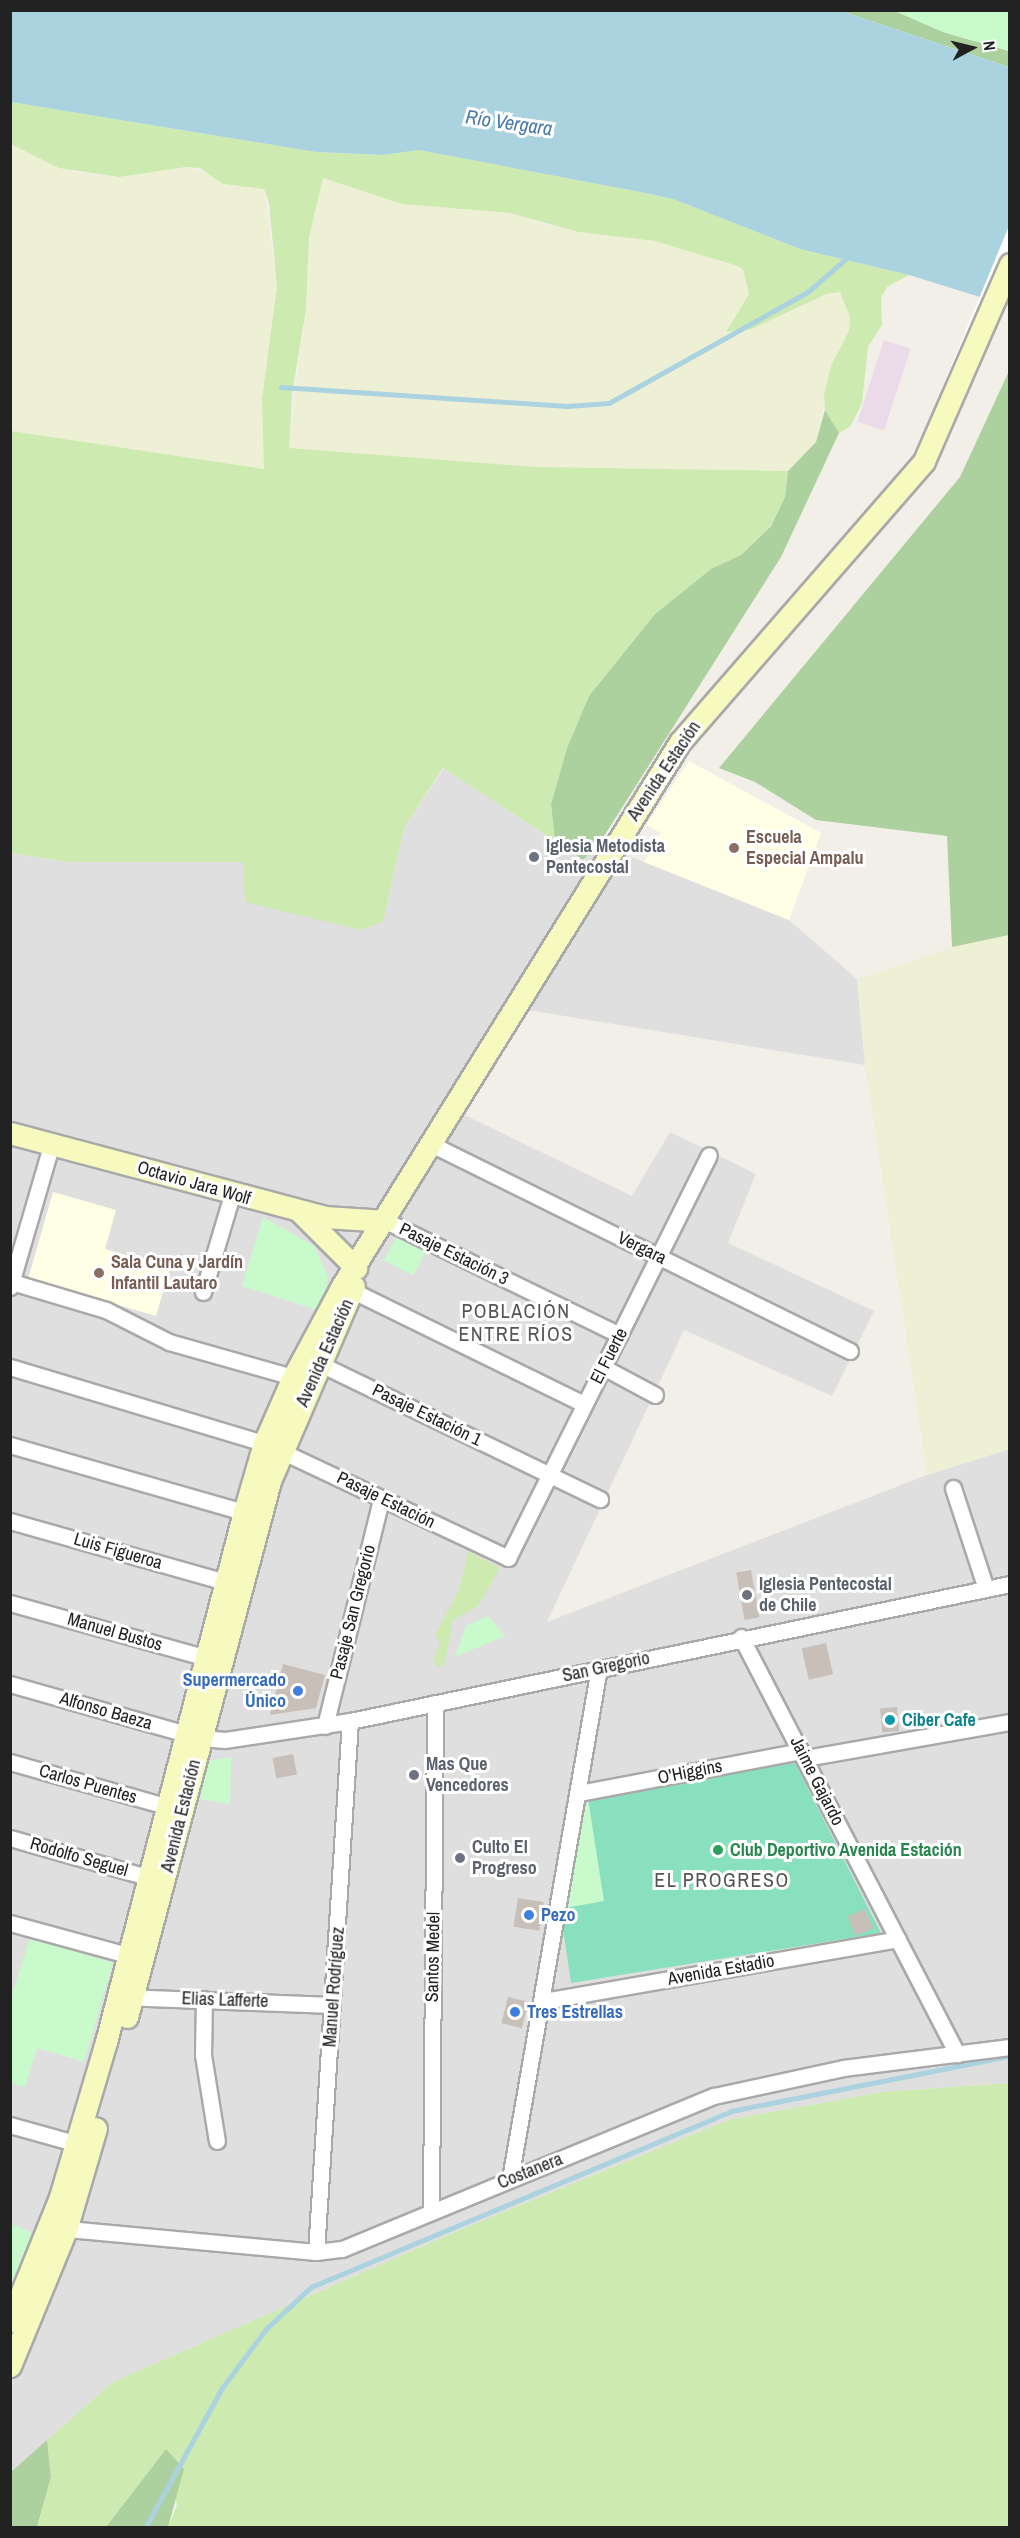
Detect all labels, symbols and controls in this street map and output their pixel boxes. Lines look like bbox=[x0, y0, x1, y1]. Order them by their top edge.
north arrow bbox=[942, 18, 1002, 78]
text: N bbox=[978, 40, 1001, 52]
water label: Río Vergara bbox=[464, 104, 554, 140]
street label: Avenida Estación bbox=[623, 717, 705, 825]
place label: Escuela Especial Ampalu bbox=[746, 827, 864, 870]
place label: Iglesia Metodista Pentecostal bbox=[546, 836, 665, 878]
marker: Escuela Especial Ampalu bbox=[727, 841, 741, 855]
marker: Iglesia Metodista Pentecostal bbox=[527, 850, 541, 864]
street label: Octavio Jara Wolf bbox=[135, 1156, 253, 1210]
street label: Pasaje Estación 3 bbox=[396, 1218, 512, 1290]
street label: Vergara bbox=[614, 1227, 670, 1269]
place label: Sala Cuna y Jardín Infantil Lautaro bbox=[111, 1252, 243, 1294]
marker: Sala Cuna y Jardín Infantil Lautaro bbox=[92, 1266, 106, 1280]
street label: Avenida Estación bbox=[292, 1296, 358, 1410]
district label: POBLACIÓN ENTRE RÍOS bbox=[458, 1299, 574, 1346]
street label: El Fuerte bbox=[586, 1324, 632, 1388]
street label: Pasaje Estación 1 bbox=[369, 1379, 485, 1451]
street label: Pasaje Estación bbox=[333, 1467, 439, 1533]
street label: Luis Figueroa bbox=[71, 1528, 165, 1574]
street label: Pasaje San Gregorio bbox=[326, 1543, 380, 1681]
place label: Iglesia Pentecostal de Chile bbox=[759, 1574, 892, 1616]
marker: Iglesia Pentecostal de Chile bbox=[740, 1588, 754, 1602]
street label: Manuel Bustos bbox=[65, 1608, 165, 1656]
street label: San Gregorio bbox=[560, 1647, 652, 1687]
place label: Supermercado Único bbox=[183, 1670, 286, 1712]
marker: Supermercado Único bbox=[291, 1684, 305, 1698]
street label: Alfonso Baeza bbox=[57, 1688, 155, 1734]
place label: Ciber Cafe bbox=[902, 1709, 976, 1731]
marker: Ciber Cafe bbox=[883, 1713, 897, 1727]
street label: Jaime Gajardo bbox=[785, 1733, 849, 1829]
place label: Mas Que Vencedores bbox=[426, 1754, 509, 1796]
street label: O'Higgins bbox=[656, 1755, 724, 1789]
street label: Avenida Estación bbox=[157, 1757, 205, 1875]
street label: Carlos Puentes bbox=[37, 1760, 139, 1808]
marker: Mas Que Vencedores bbox=[407, 1768, 421, 1782]
street label: Rodolfo Seguel bbox=[28, 1833, 130, 1881]
place label: Culto El Progreso bbox=[472, 1837, 537, 1880]
place label: Club Deportivo Avenida Estación bbox=[730, 1839, 962, 1861]
marker: Club Deportivo Avenida Estación bbox=[711, 1843, 725, 1857]
marker: Culto El Progreso bbox=[453, 1851, 467, 1865]
district label: EL PROGRESO bbox=[654, 1867, 790, 1891]
place label: Pezo bbox=[541, 1904, 575, 1926]
marker: Pezo bbox=[522, 1908, 536, 1922]
street label: Santos Medel bbox=[421, 1912, 445, 2002]
street label: Manuel Rodríguez bbox=[319, 1926, 349, 2048]
street label: Avenida Estadio bbox=[666, 1950, 776, 1990]
street label: Elias Lafferte bbox=[181, 1988, 269, 2012]
place label: Tres Estrellas bbox=[527, 2001, 623, 2023]
marker: Tres Estrellas bbox=[508, 2005, 522, 2019]
street label: Costanera bbox=[494, 2148, 566, 2194]

